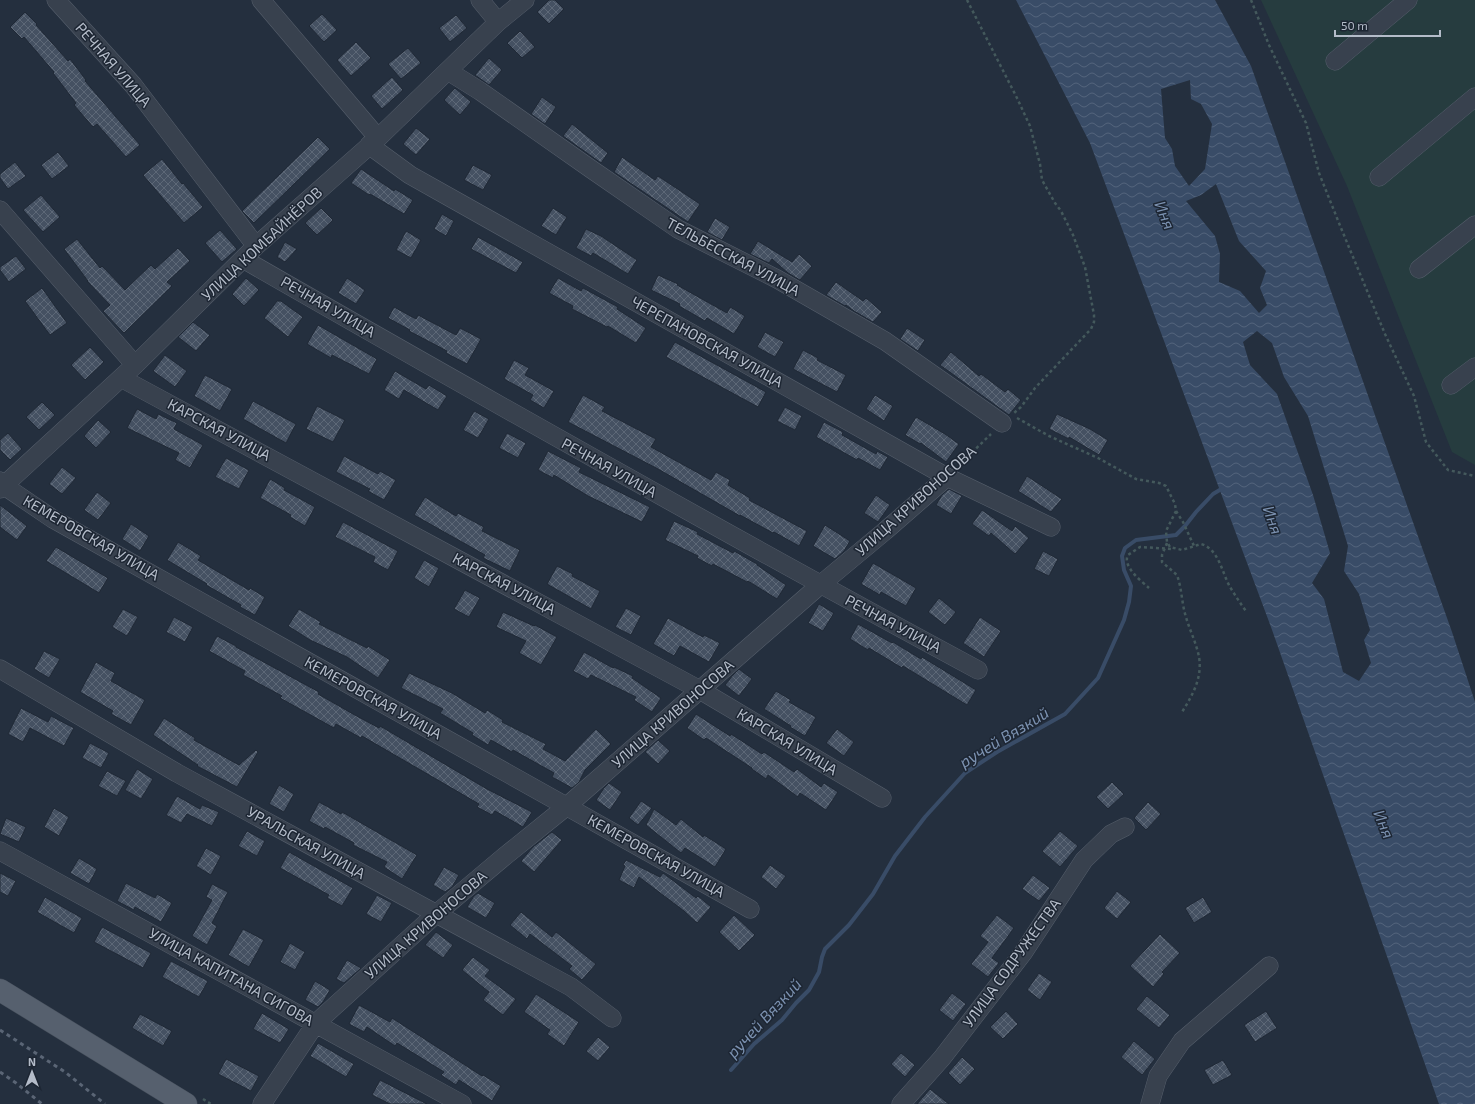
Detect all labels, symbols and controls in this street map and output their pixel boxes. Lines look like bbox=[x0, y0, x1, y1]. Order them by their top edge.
scale bar bbox=[1335, 12, 1440, 38]
street label: РЕЧНАЯ УЛИЦА bbox=[72, 18, 156, 111]
text: 50 m bbox=[1341, 18, 1368, 32]
street label: УЛИЦА КОМБАЙНЁРОВ bbox=[197, 183, 325, 304]
water label: Иня bbox=[1151, 198, 1180, 232]
street label: ТЕЛЬБЕССКАЯ УЛИЦА bbox=[664, 213, 804, 299]
street label: РЕЧНАЯ УЛИЦА bbox=[278, 272, 380, 341]
street label: ЧЕРЕПАНОВСКАЯ УЛИЦА bbox=[628, 292, 787, 391]
street label: КАРСКАЯ УЛИЦА bbox=[165, 394, 275, 464]
street label: РЕЧНАЯ УЛИЦА bbox=[559, 434, 661, 501]
street label: УЛИЦА КРИВОНОСОВА bbox=[852, 441, 980, 559]
street label: КЕМЕРОВСКАЯ УЛИЦА bbox=[20, 491, 163, 584]
water label: Иня bbox=[1260, 503, 1287, 537]
street label: КАРСКАЯ УЛИЦА bbox=[450, 548, 560, 618]
street label: РЕЧНАЯ УЛИЦА bbox=[842, 590, 945, 656]
street label: КЕМЕРОВСКАЯ УЛИЦА bbox=[302, 652, 446, 743]
street label: УЛИЦА КРИВОНОСОВА bbox=[608, 655, 737, 771]
water label: ручей Вязкий bbox=[956, 702, 1052, 771]
street label: КАРСКАЯ УЛИЦА bbox=[734, 704, 842, 779]
street label: УРАЛЬСКАЯ УЛИЦА bbox=[244, 802, 369, 882]
water label: Иня bbox=[1370, 807, 1399, 841]
street label: КЕМЕРОВСКАЯ УЛИЦА bbox=[585, 810, 729, 901]
street label: УЛИЦА КРИВОНОСОВА bbox=[361, 866, 490, 982]
street label: УЛИЦА СОДРУЖЕСТВА bbox=[958, 894, 1064, 1030]
street label: УЛИЦА КАПИТАНА СИГОВА bbox=[146, 923, 318, 1029]
water label: ручей Вязкий bbox=[722, 974, 805, 1061]
north arrow bbox=[12, 1052, 52, 1092]
text: N bbox=[28, 1055, 36, 1068]

